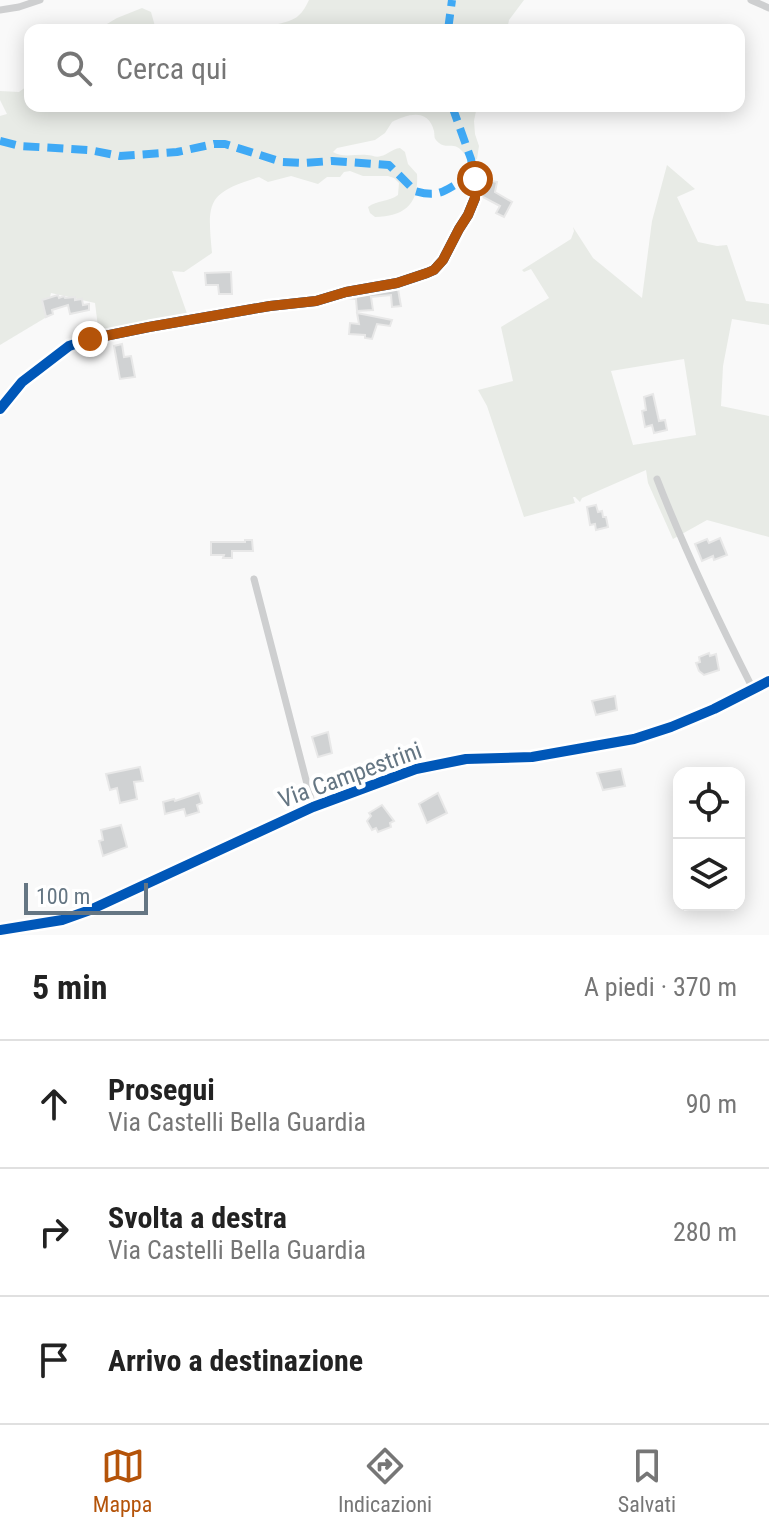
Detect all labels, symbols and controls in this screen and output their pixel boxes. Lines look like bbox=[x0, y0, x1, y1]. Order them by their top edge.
search box bbox=[24, 24, 745, 112]
icon: search bbox=[52, 46, 96, 90]
text: Cerca qui bbox=[116, 51, 227, 86]
route start bbox=[457, 161, 493, 197]
route end bbox=[72, 321, 108, 357]
street label: Via Campestrini bbox=[275, 736, 425, 814]
map controls bbox=[673, 767, 745, 911]
button: locate bbox=[673, 767, 745, 839]
button: layers bbox=[673, 839, 745, 911]
scale bar bbox=[24, 879, 148, 915]
text: 100 m bbox=[36, 884, 90, 909]
text: 5 min bbox=[32, 967, 108, 1007]
text: A piedi · 370 m bbox=[584, 972, 737, 1002]
text: Prosegui bbox=[108, 1072, 215, 1107]
icon: ahead bbox=[32, 1082, 76, 1126]
text: 90 m bbox=[686, 1089, 737, 1119]
text: Via Castelli Bella Guardia bbox=[108, 1107, 366, 1137]
text: Svolta a destra bbox=[108, 1200, 287, 1235]
icon: right bbox=[32, 1210, 76, 1254]
text: 280 m bbox=[673, 1217, 737, 1247]
text: Via Castelli Bella Guardia bbox=[108, 1235, 366, 1265]
icon: arrive bbox=[32, 1338, 76, 1382]
text: Arrivo a destinazione bbox=[108, 1343, 363, 1378]
tab: Mappa bbox=[93, 1444, 152, 1517]
tab: Indicazioni bbox=[338, 1444, 432, 1517]
tab: Salvati bbox=[618, 1444, 676, 1517]

